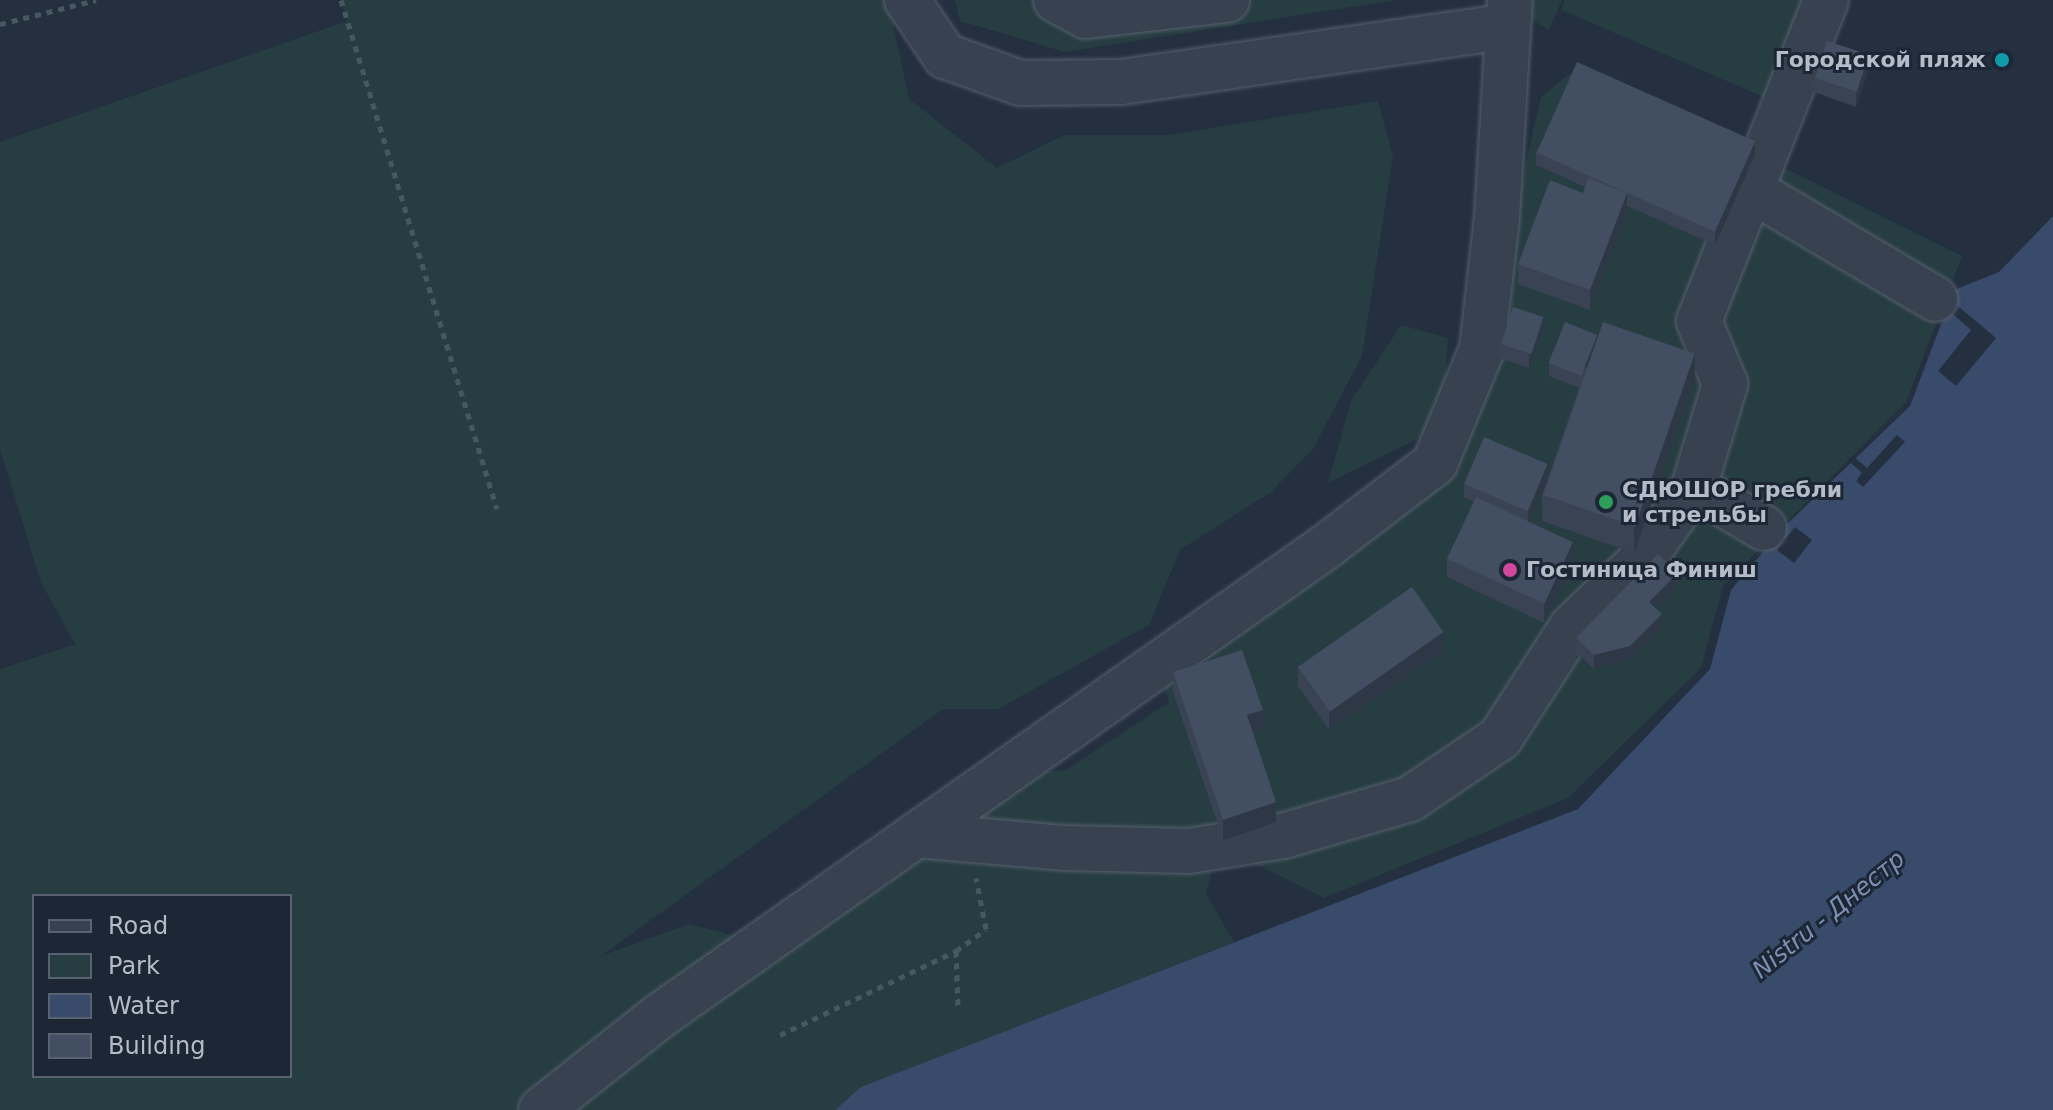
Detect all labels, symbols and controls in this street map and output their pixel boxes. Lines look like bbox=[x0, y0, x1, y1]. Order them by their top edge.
place label: Городской пляж bbox=[1775, 47, 1986, 73]
marker: Городской пляж bbox=[1993, 51, 2011, 69]
place label: СДЮШОР гребли и стрельбы bbox=[1622, 476, 1842, 528]
marker: СДЮШОР гребли и стрельбы bbox=[1597, 493, 1615, 511]
place label: Гостиница Финиш bbox=[1526, 557, 1757, 583]
marker: Гостиница Финиш bbox=[1501, 561, 1519, 579]
water label: Nistru - Днестр bbox=[1747, 845, 1911, 985]
legend bbox=[32, 894, 292, 1078]
text: Road bbox=[108, 912, 168, 940]
text: Park bbox=[108, 952, 160, 980]
text: Water bbox=[108, 992, 179, 1020]
text: Building bbox=[108, 1032, 205, 1060]

